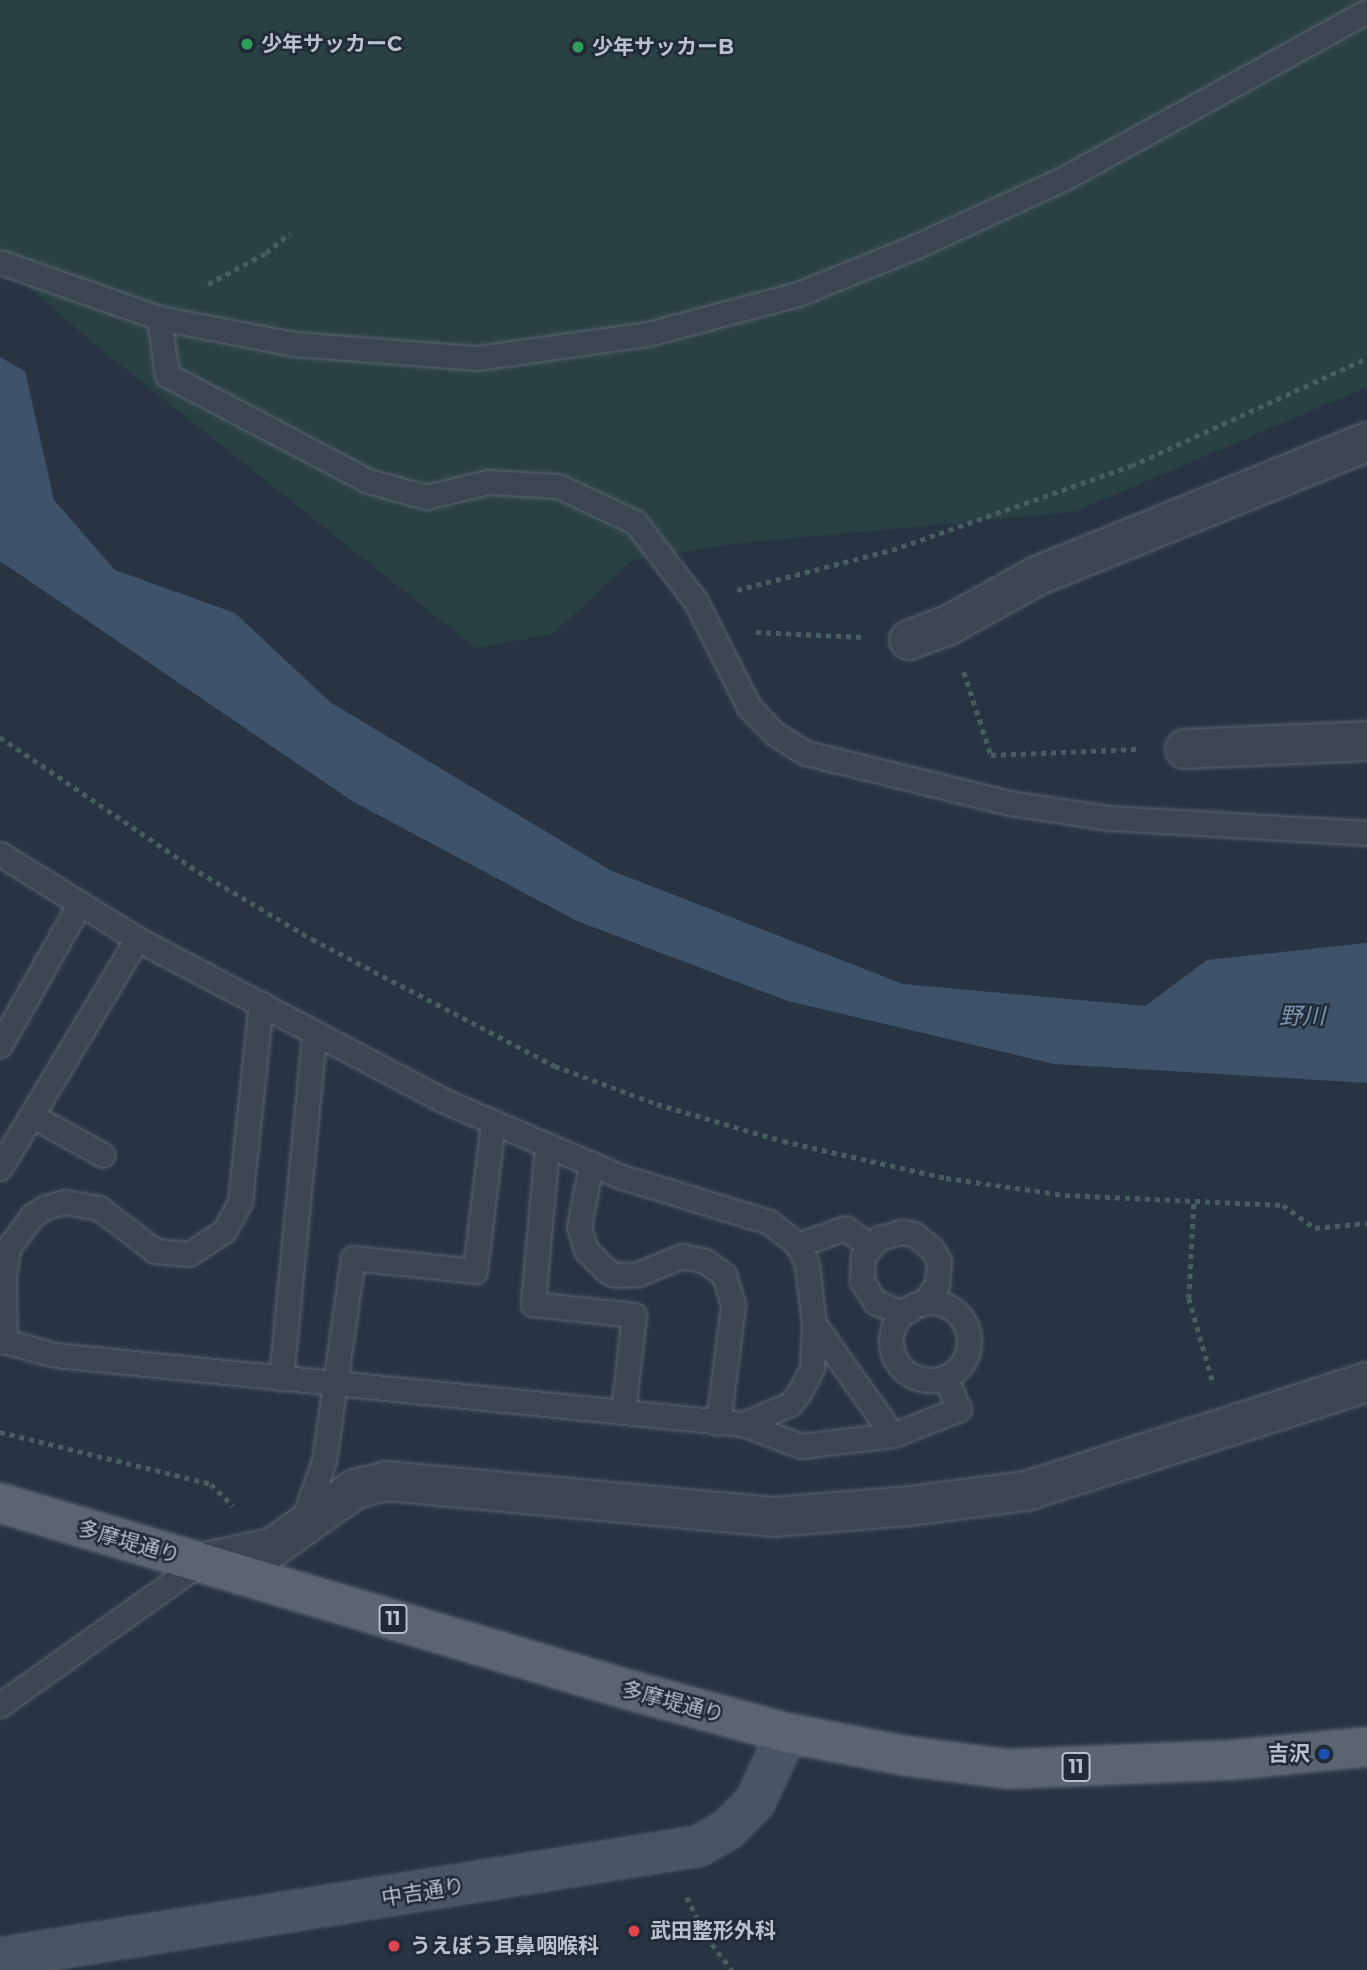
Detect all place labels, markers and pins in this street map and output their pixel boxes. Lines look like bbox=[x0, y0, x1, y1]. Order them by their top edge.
place label: 少年サッカーC bbox=[261, 31, 402, 57]
place label: 少年サッカーB bbox=[592, 34, 734, 60]
marker: 少年サッカーC bbox=[239, 36, 255, 52]
marker: 少年サッカーB bbox=[570, 39, 586, 55]
place label: 吉沢 bbox=[1268, 1741, 1310, 1767]
marker: 吉沢 bbox=[1316, 1746, 1332, 1762]
place label: 武田整形外科 bbox=[650, 1918, 776, 1944]
marker: 武田整形外科 bbox=[624, 1921, 644, 1941]
place label: うえぼう耳鼻咽喉科 bbox=[410, 1933, 599, 1959]
marker: うえぼう耳鼻咽喉科 bbox=[384, 1936, 404, 1956]

